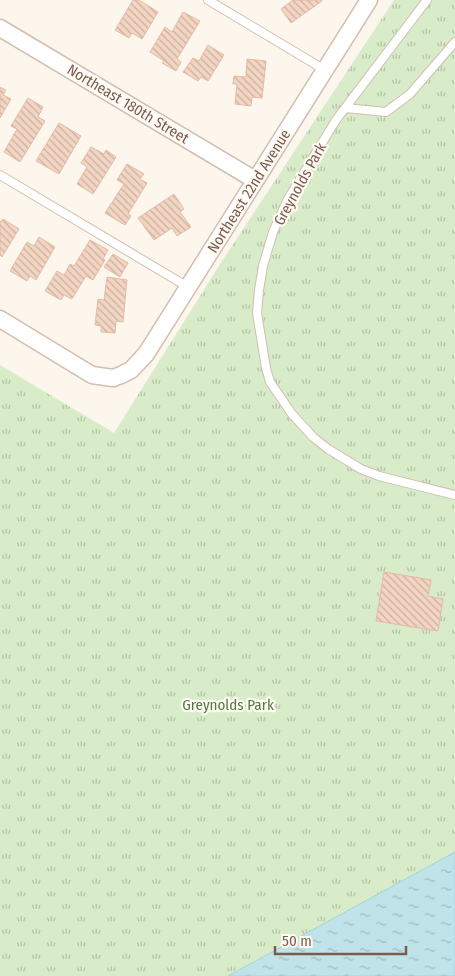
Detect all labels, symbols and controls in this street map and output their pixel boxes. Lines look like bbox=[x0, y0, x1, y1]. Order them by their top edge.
street label: Northeast 180th Street bbox=[64, 61, 192, 148]
street label: Northeast 22nd Avenue bbox=[204, 126, 294, 256]
street label: Greynolds Park bbox=[270, 140, 330, 228]
park label: Greynolds Park bbox=[182, 696, 274, 714]
scale bar bbox=[275, 924, 406, 956]
text: 50 m bbox=[282, 932, 312, 950]

